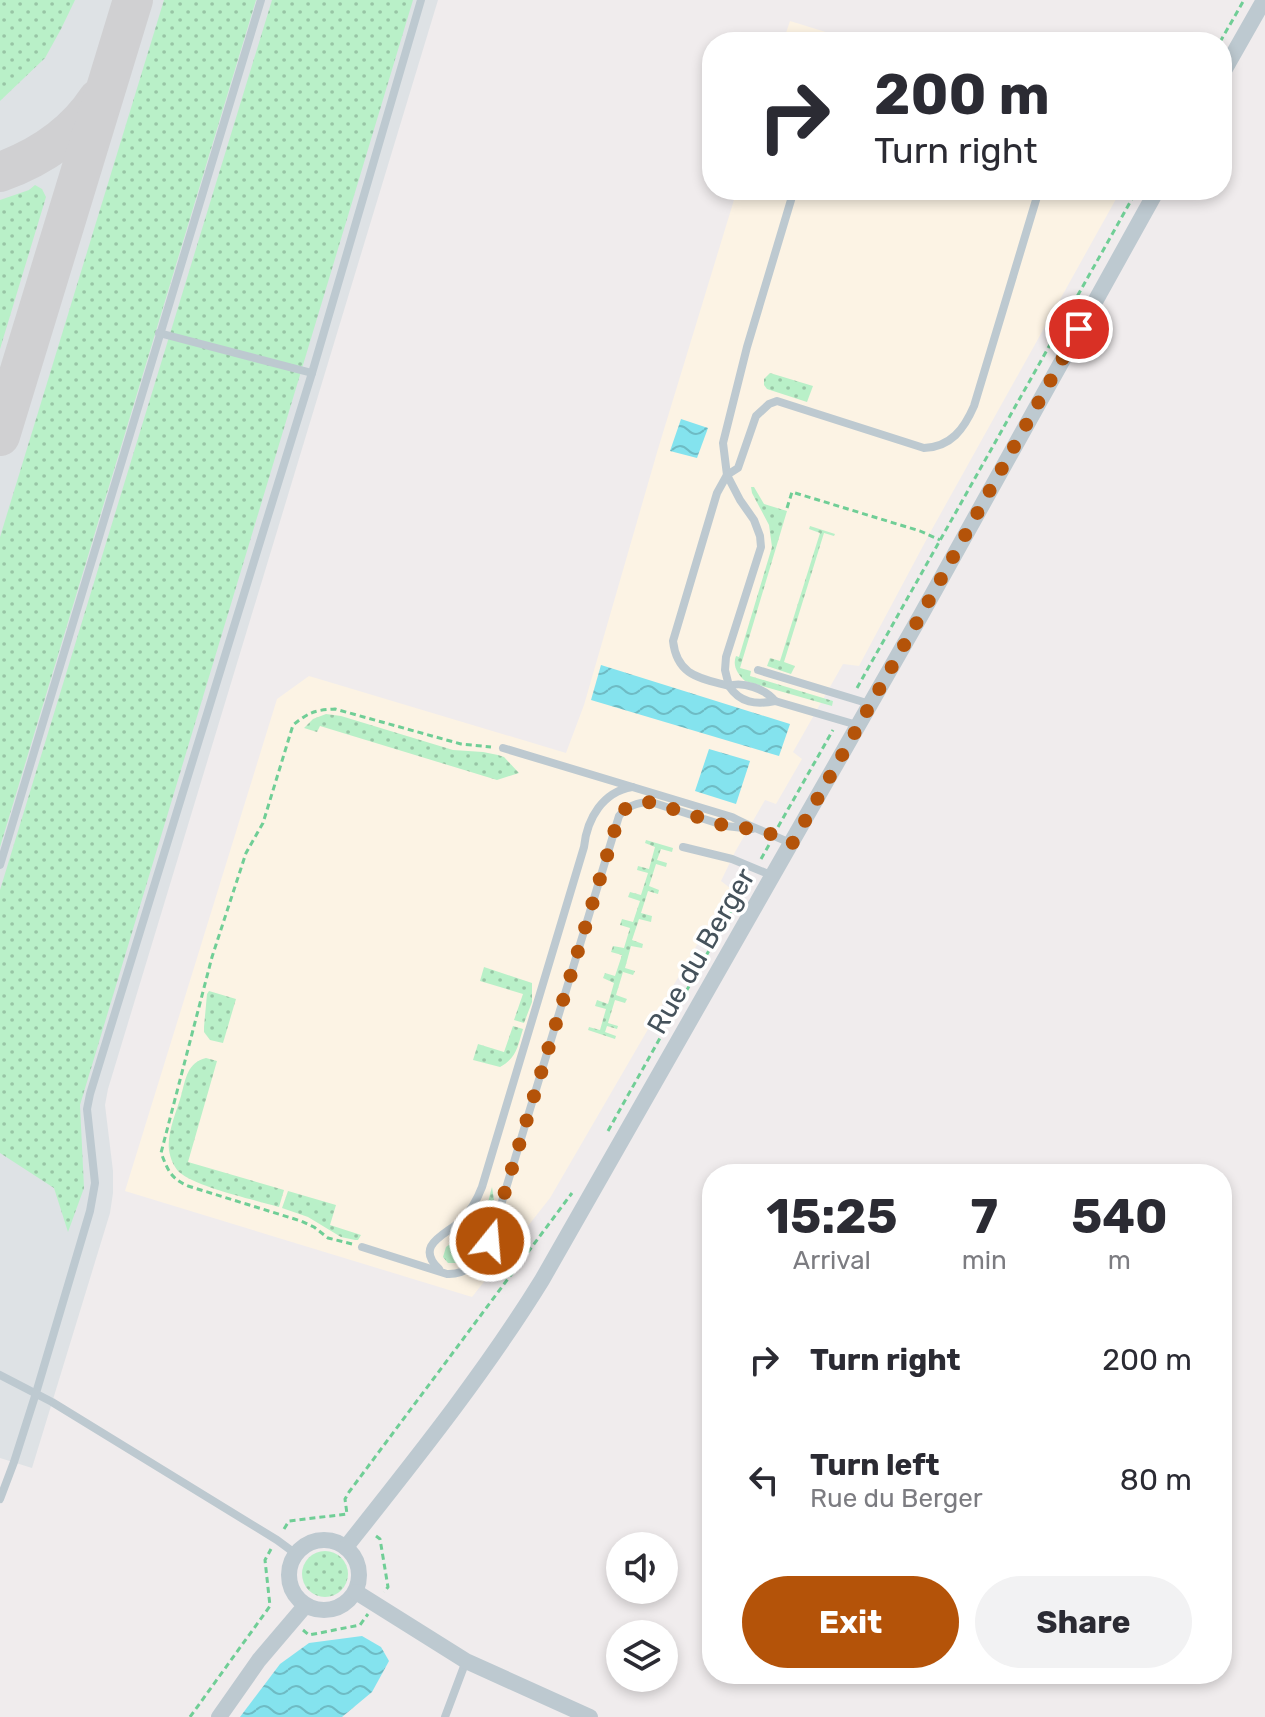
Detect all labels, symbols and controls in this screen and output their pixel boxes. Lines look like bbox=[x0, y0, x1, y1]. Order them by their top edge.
text: 200 m bbox=[874, 62, 1050, 128]
icon: right bbox=[742, 64, 846, 168]
text: Turn right bbox=[874, 129, 1038, 172]
pin bbox=[1045, 295, 1113, 363]
icon: arrive bbox=[1057, 307, 1101, 351]
street label: Rue du Berger bbox=[640, 862, 762, 1040]
text: 15:25 bbox=[766, 1188, 897, 1245]
text: 7 bbox=[971, 1188, 998, 1245]
text: 540 bbox=[1071, 1188, 1168, 1245]
position arrow bbox=[448, 1199, 532, 1283]
text: Arrival bbox=[793, 1245, 871, 1276]
text: min bbox=[962, 1245, 1007, 1276]
text: m bbox=[1108, 1245, 1131, 1276]
icon: right bbox=[742, 1338, 786, 1382]
text: Turn right bbox=[810, 1342, 961, 1378]
text: 200 m bbox=[1102, 1342, 1192, 1378]
text: Turn left bbox=[810, 1447, 940, 1483]
icon: left bbox=[742, 1458, 786, 1502]
text: 80 m bbox=[1120, 1462, 1192, 1498]
text: Rue du Berger bbox=[810, 1483, 983, 1514]
map controls bbox=[606, 1532, 678, 1692]
button: sound bbox=[606, 1532, 678, 1604]
button: Exit bbox=[742, 1576, 959, 1668]
button: Share bbox=[975, 1576, 1192, 1668]
button: layers bbox=[606, 1620, 678, 1692]

